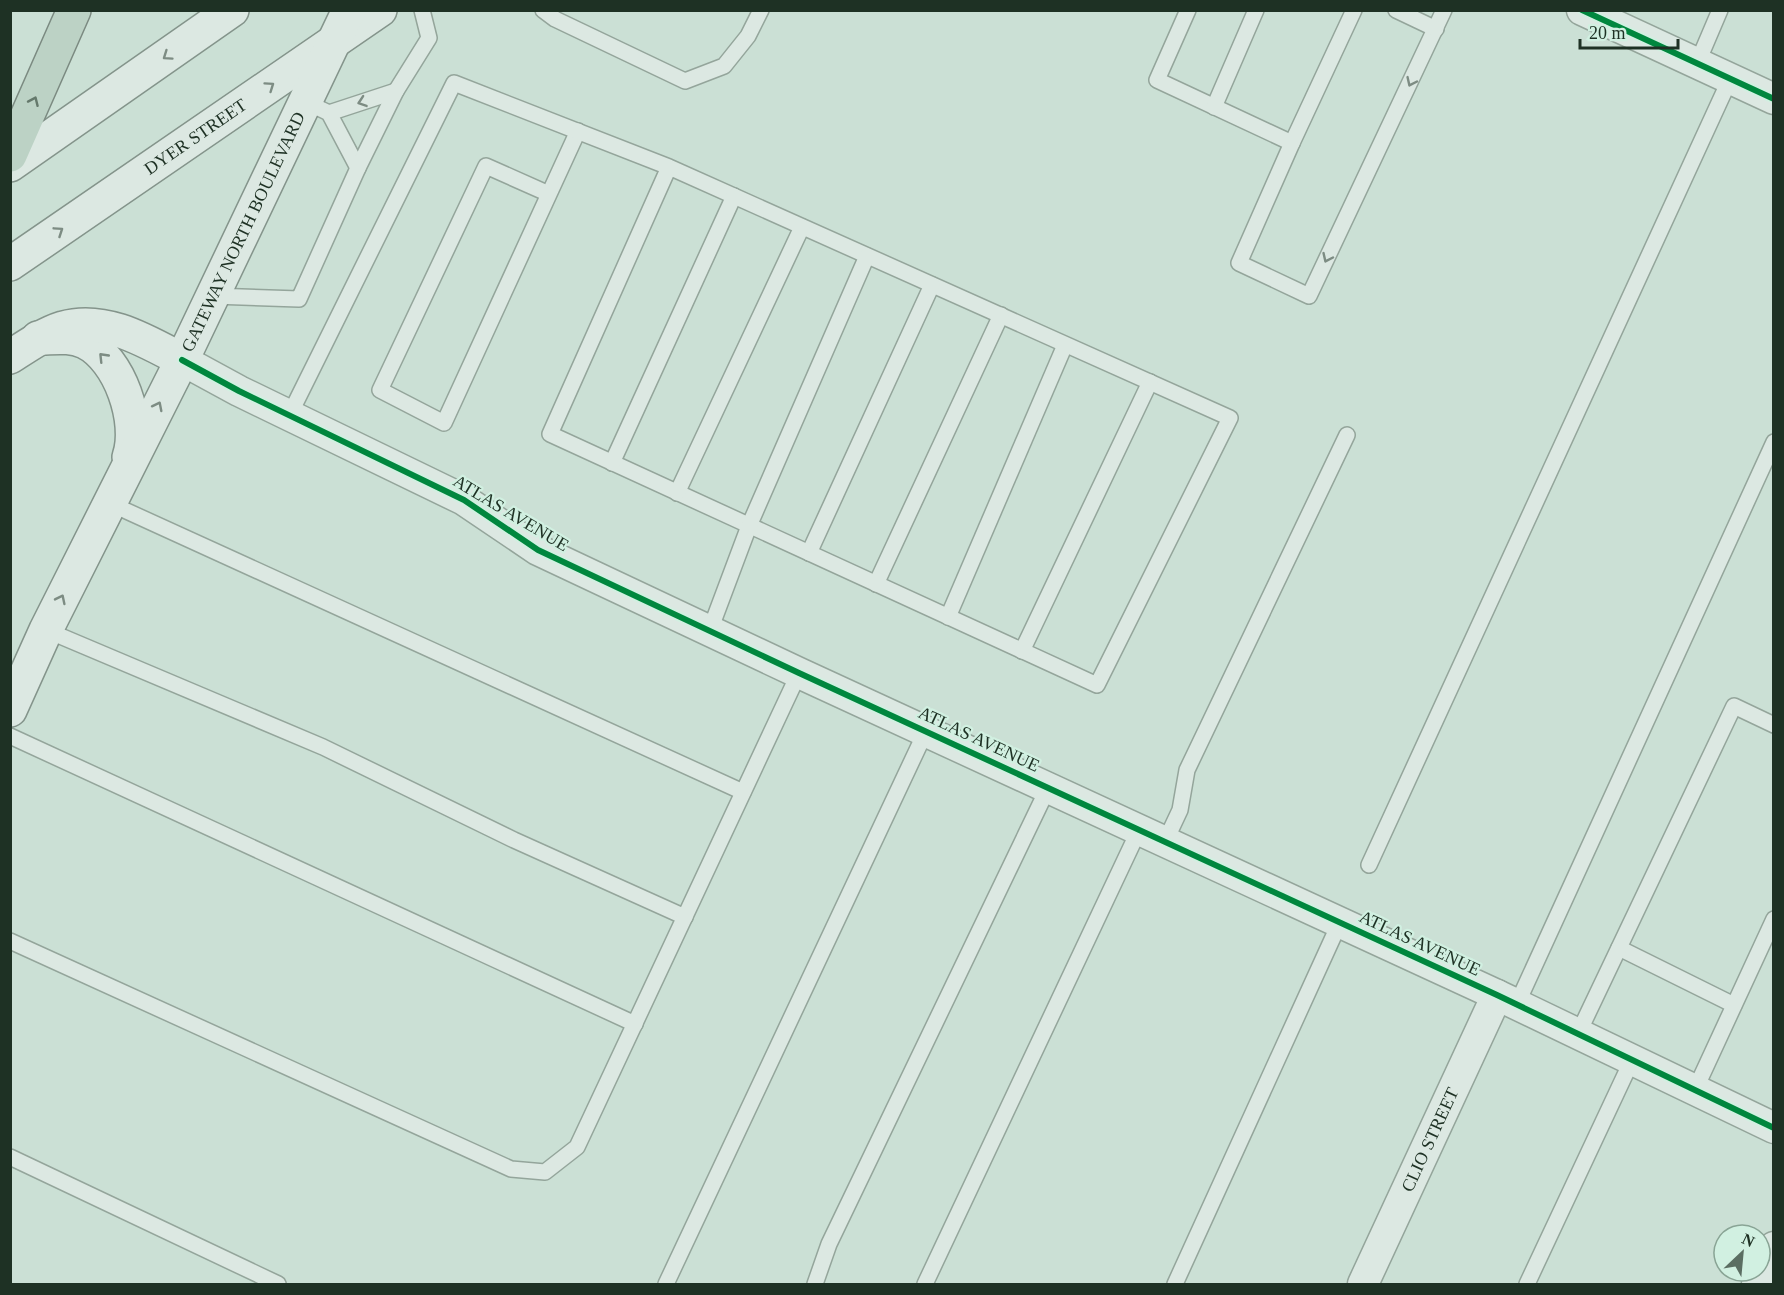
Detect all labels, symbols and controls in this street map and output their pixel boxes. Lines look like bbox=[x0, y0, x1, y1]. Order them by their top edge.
scale bar bbox=[1580, 12, 1678, 50]
text: 20 m bbox=[1589, 23, 1626, 43]
one-way arrow bbox=[163, 49, 174, 60]
one-way arrow bbox=[1406, 75, 1418, 86]
one-way arrow bbox=[264, 82, 275, 93]
street label: DYER STREET bbox=[141, 95, 250, 179]
one-way arrow bbox=[357, 95, 368, 107]
one-way arrow bbox=[27, 96, 39, 107]
street label: GATEWAY NORTH BOULEVARD bbox=[177, 109, 309, 355]
one-way arrow bbox=[52, 227, 63, 238]
one-way arrow bbox=[1323, 251, 1335, 262]
one-way arrow bbox=[99, 354, 110, 364]
one-way arrow bbox=[151, 402, 162, 413]
street label: ATLAS AVENUE bbox=[450, 471, 572, 555]
one-way arrow bbox=[54, 595, 65, 606]
street label: ATLAS AVENUE bbox=[915, 702, 1043, 776]
street label: ATLAS AVENUE bbox=[1356, 906, 1484, 980]
street label: CLIO STREET bbox=[1397, 1084, 1463, 1195]
north arrow bbox=[1712, 1223, 1772, 1283]
text: N bbox=[1739, 1230, 1758, 1250]

